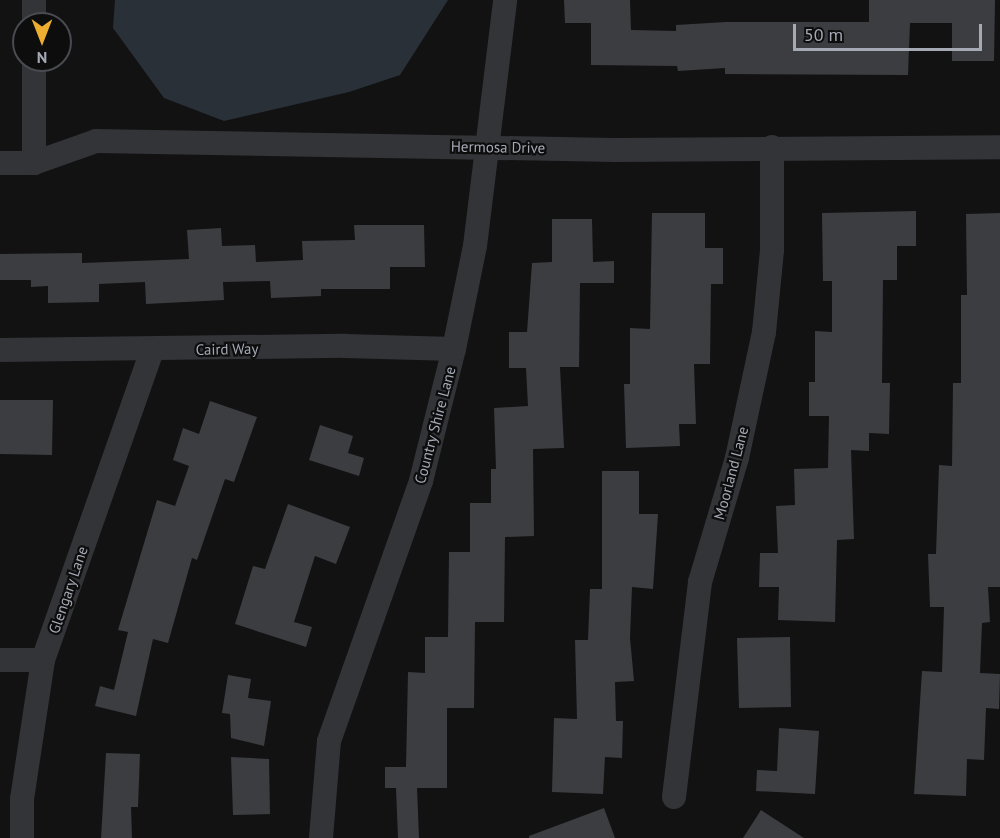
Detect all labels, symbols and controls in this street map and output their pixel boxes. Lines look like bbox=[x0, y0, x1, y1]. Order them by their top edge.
north arrow bbox=[12, 12, 72, 72]
scale bar bbox=[796, 12, 985, 50]
text: 50 m bbox=[804, 23, 843, 46]
text: N bbox=[37, 48, 47, 68]
street label: Hermosa Drive bbox=[451, 137, 545, 157]
street label: Caird Way bbox=[195, 339, 259, 359]
street label: Country Shire Lane bbox=[411, 364, 459, 486]
street label: Moorland Lane bbox=[710, 424, 752, 522]
street label: Glengary Lane bbox=[45, 544, 91, 636]

